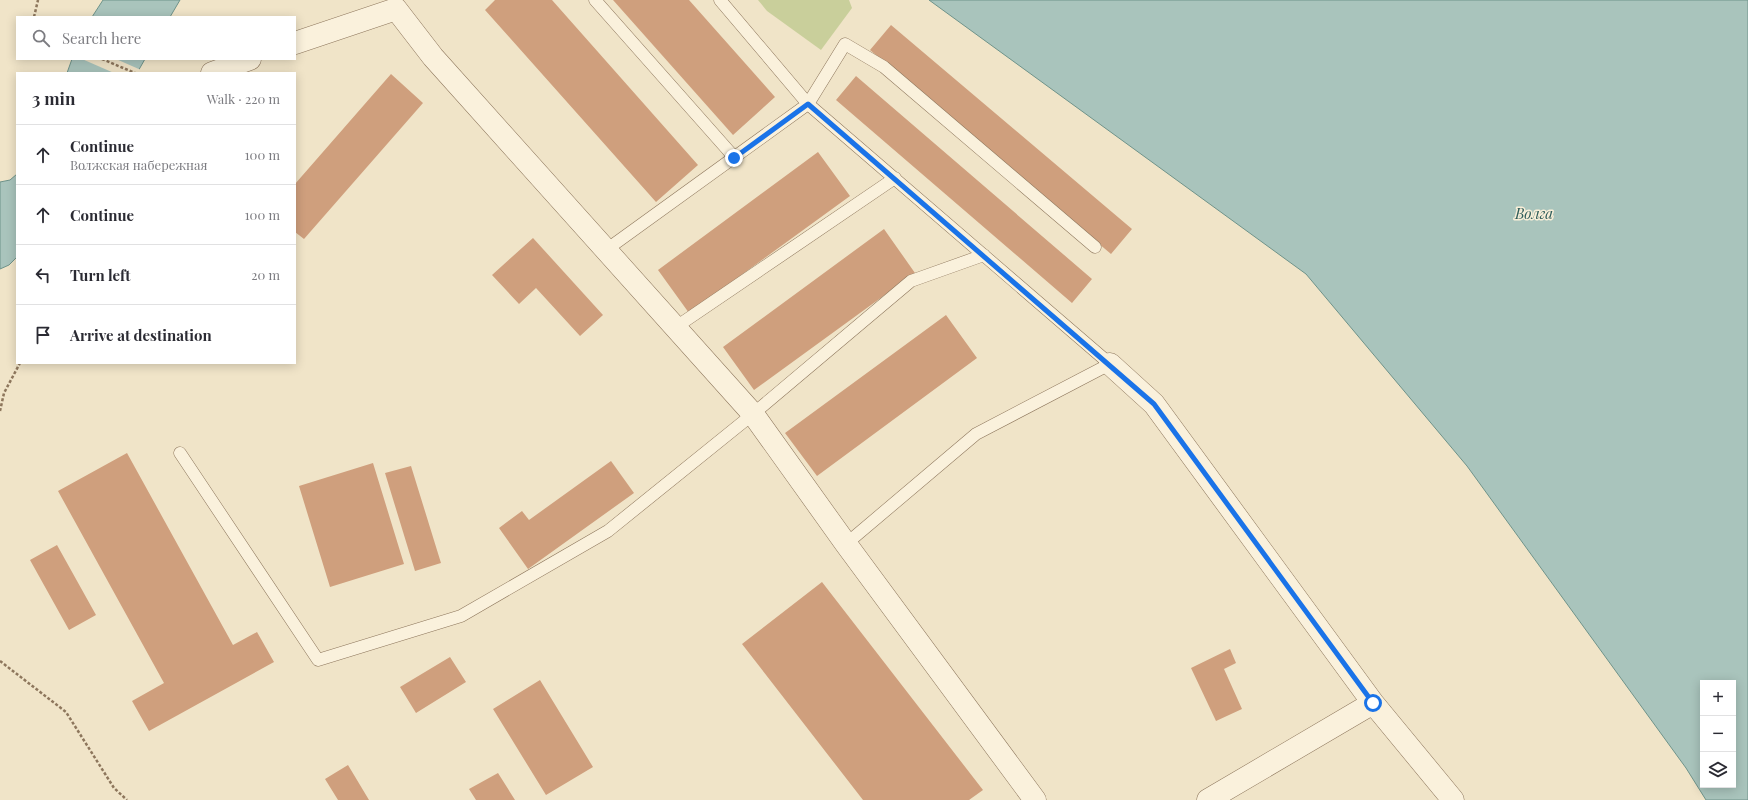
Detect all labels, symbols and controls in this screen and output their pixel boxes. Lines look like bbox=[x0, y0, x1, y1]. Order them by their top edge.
search box bbox=[16, 16, 296, 60]
icon: search bbox=[30, 27, 52, 49]
text: Search here bbox=[62, 28, 141, 48]
text: 3 min bbox=[32, 87, 75, 109]
text: Walk · 220 m bbox=[207, 90, 280, 107]
text: Continue bbox=[70, 136, 134, 156]
icon: ahead bbox=[32, 144, 54, 166]
text: 100 m bbox=[245, 146, 280, 163]
route end bbox=[725, 149, 743, 167]
text: Волжская набережная bbox=[70, 156, 208, 173]
water label: Волга bbox=[1514, 203, 1553, 223]
icon: ahead bbox=[32, 204, 54, 226]
text: Continue bbox=[70, 205, 134, 225]
text: 100 m bbox=[245, 206, 280, 223]
icon: left bbox=[32, 264, 54, 286]
text: Turn left bbox=[70, 265, 131, 285]
text: 20 m bbox=[251, 266, 280, 283]
icon: arrive bbox=[32, 324, 54, 346]
text: Arrive at destination bbox=[70, 325, 212, 345]
map controls bbox=[1700, 680, 1736, 788]
button: + bbox=[1700, 680, 1736, 716]
route start bbox=[1364, 694, 1382, 712]
button: − bbox=[1700, 716, 1736, 752]
button: layers bbox=[1700, 752, 1736, 788]

